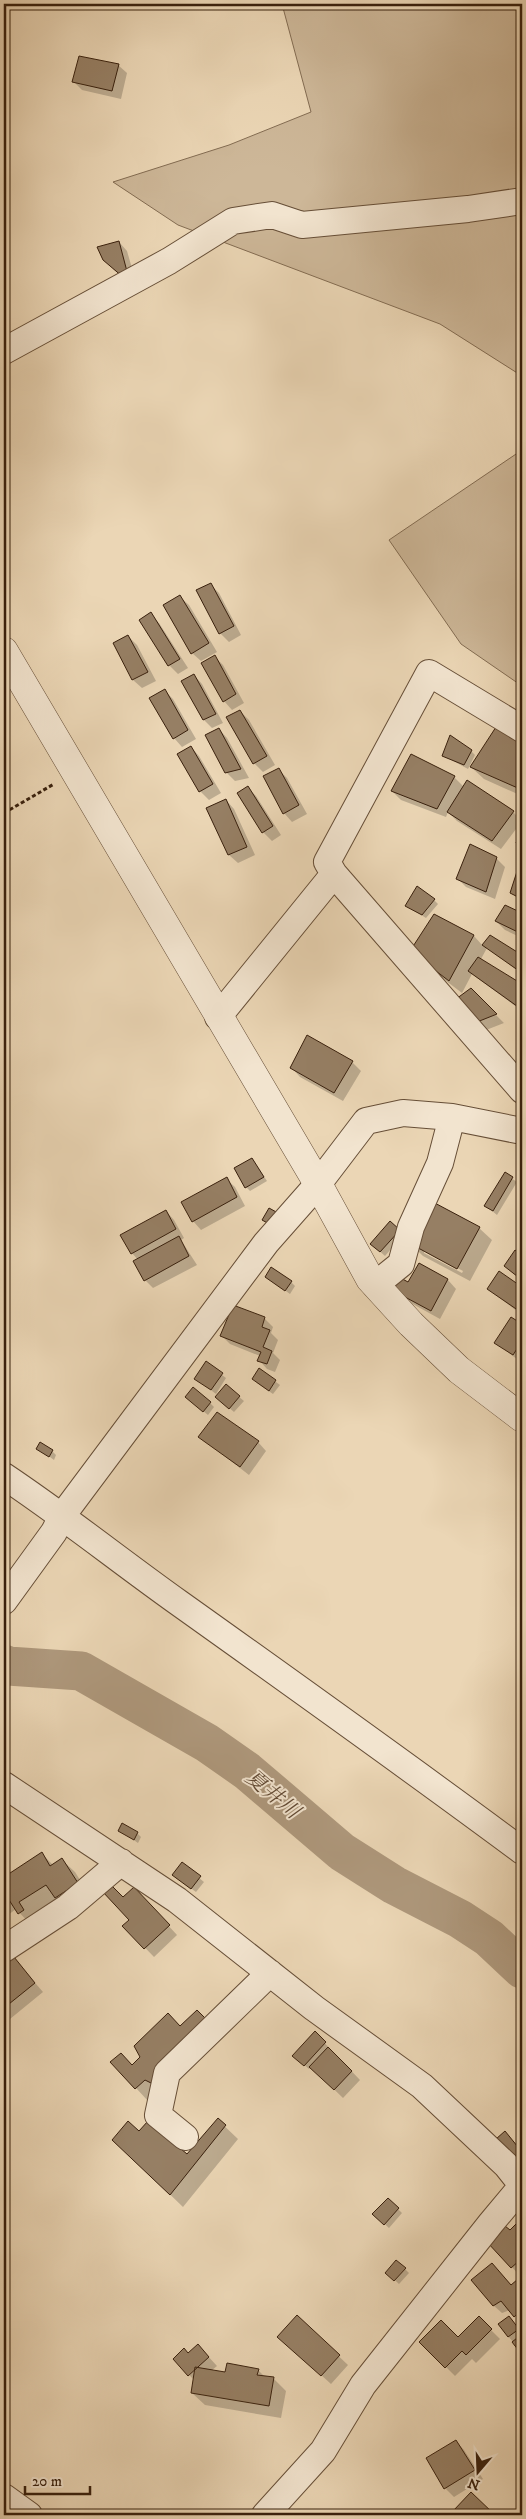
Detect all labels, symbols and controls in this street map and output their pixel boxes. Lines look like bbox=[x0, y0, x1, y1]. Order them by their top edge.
water label: 夏井川 bbox=[240, 1765, 306, 1826]
north arrow bbox=[454, 2446, 504, 2496]
scale bar bbox=[25, 2464, 90, 2496]
text: 20 m bbox=[32, 2472, 62, 2491]
text: N bbox=[465, 2473, 482, 2494]

